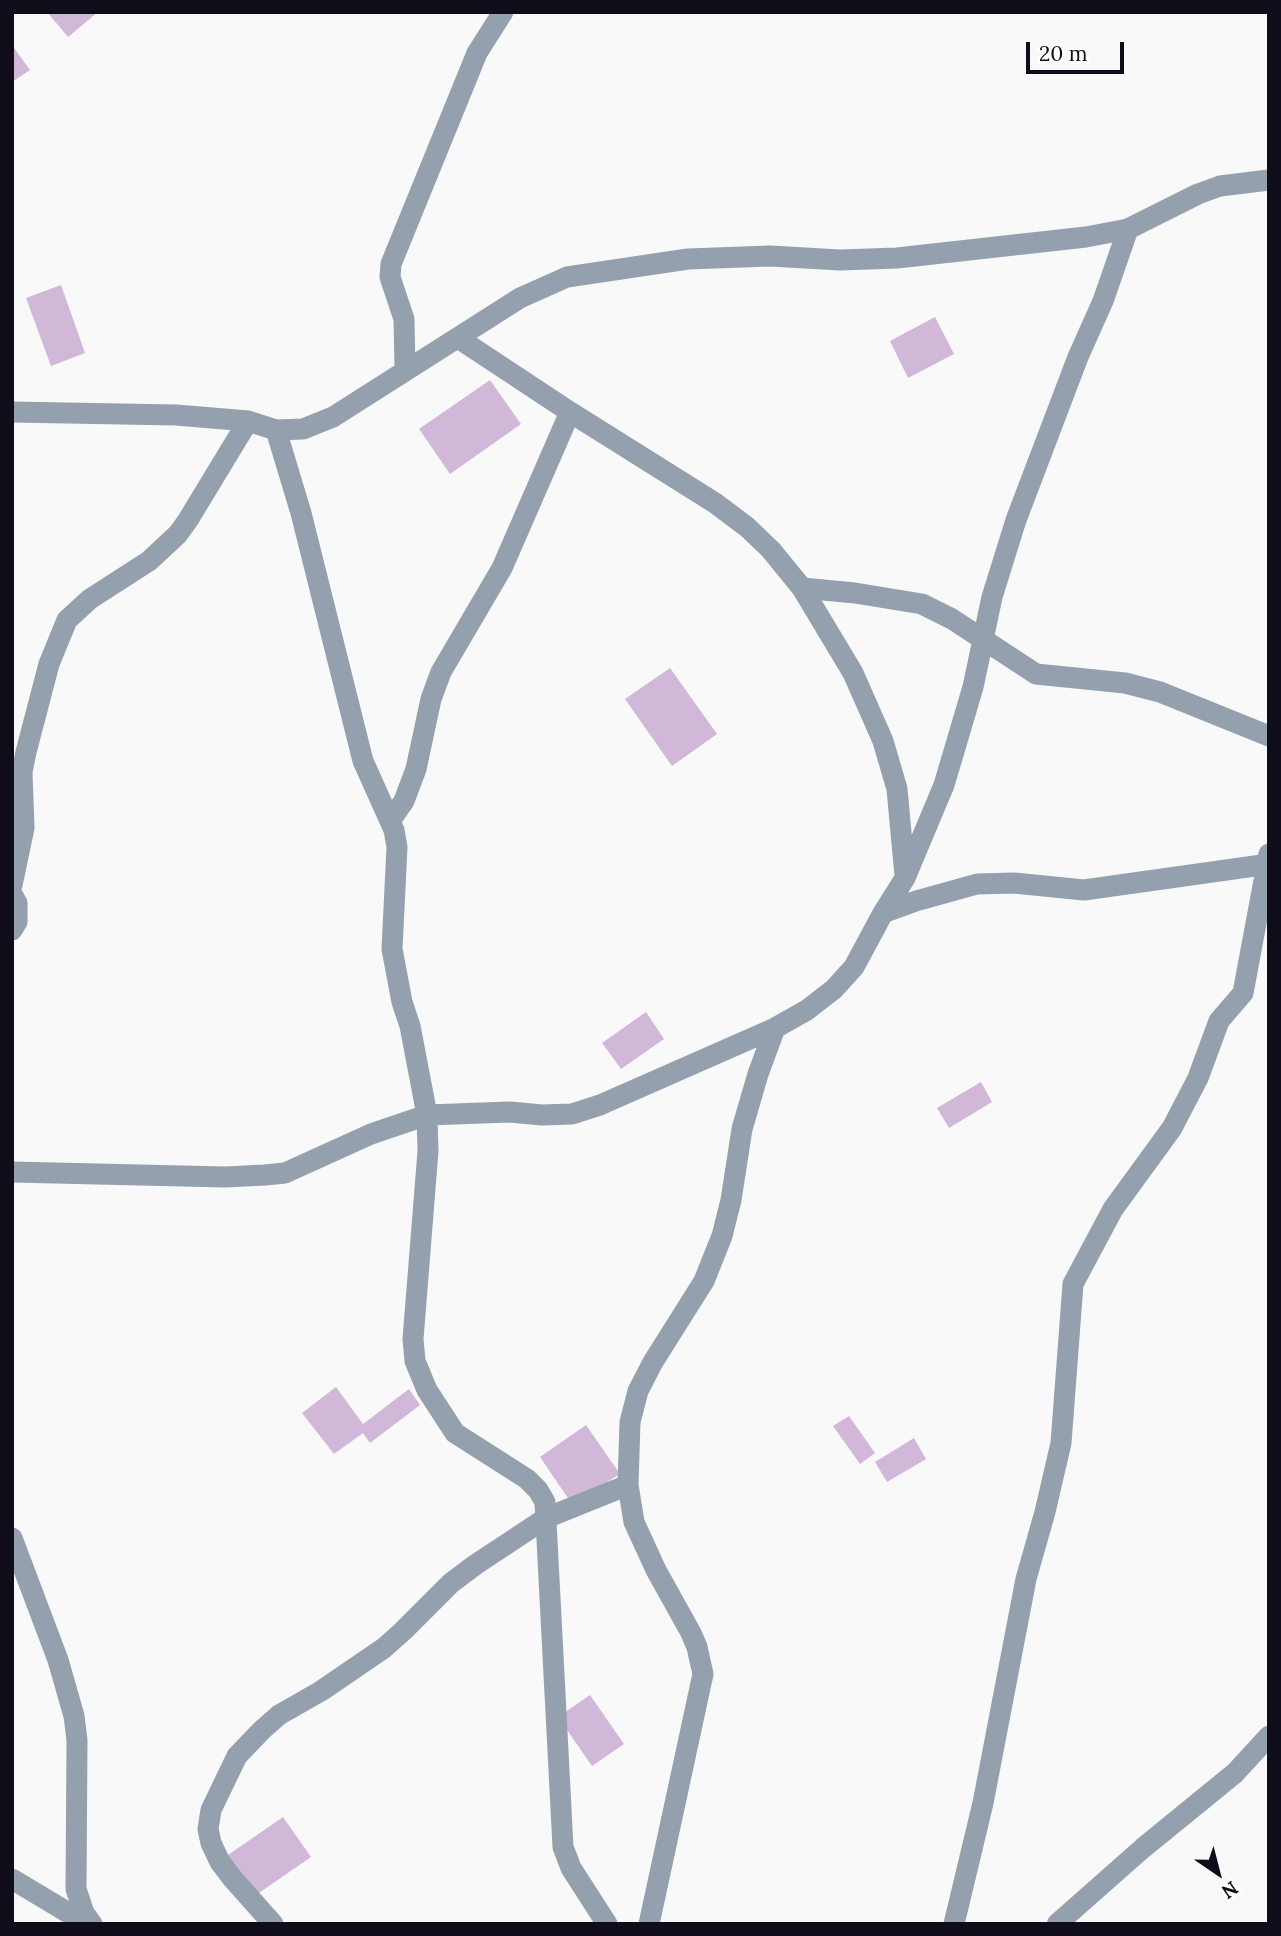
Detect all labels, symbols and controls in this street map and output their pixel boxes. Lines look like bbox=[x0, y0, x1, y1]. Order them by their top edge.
scale bar bbox=[1029, 28, 1127, 72]
text: 20 m bbox=[1039, 40, 1088, 67]
north arrow bbox=[1183, 1838, 1253, 1908]
text: N bbox=[1217, 1876, 1243, 1904]

